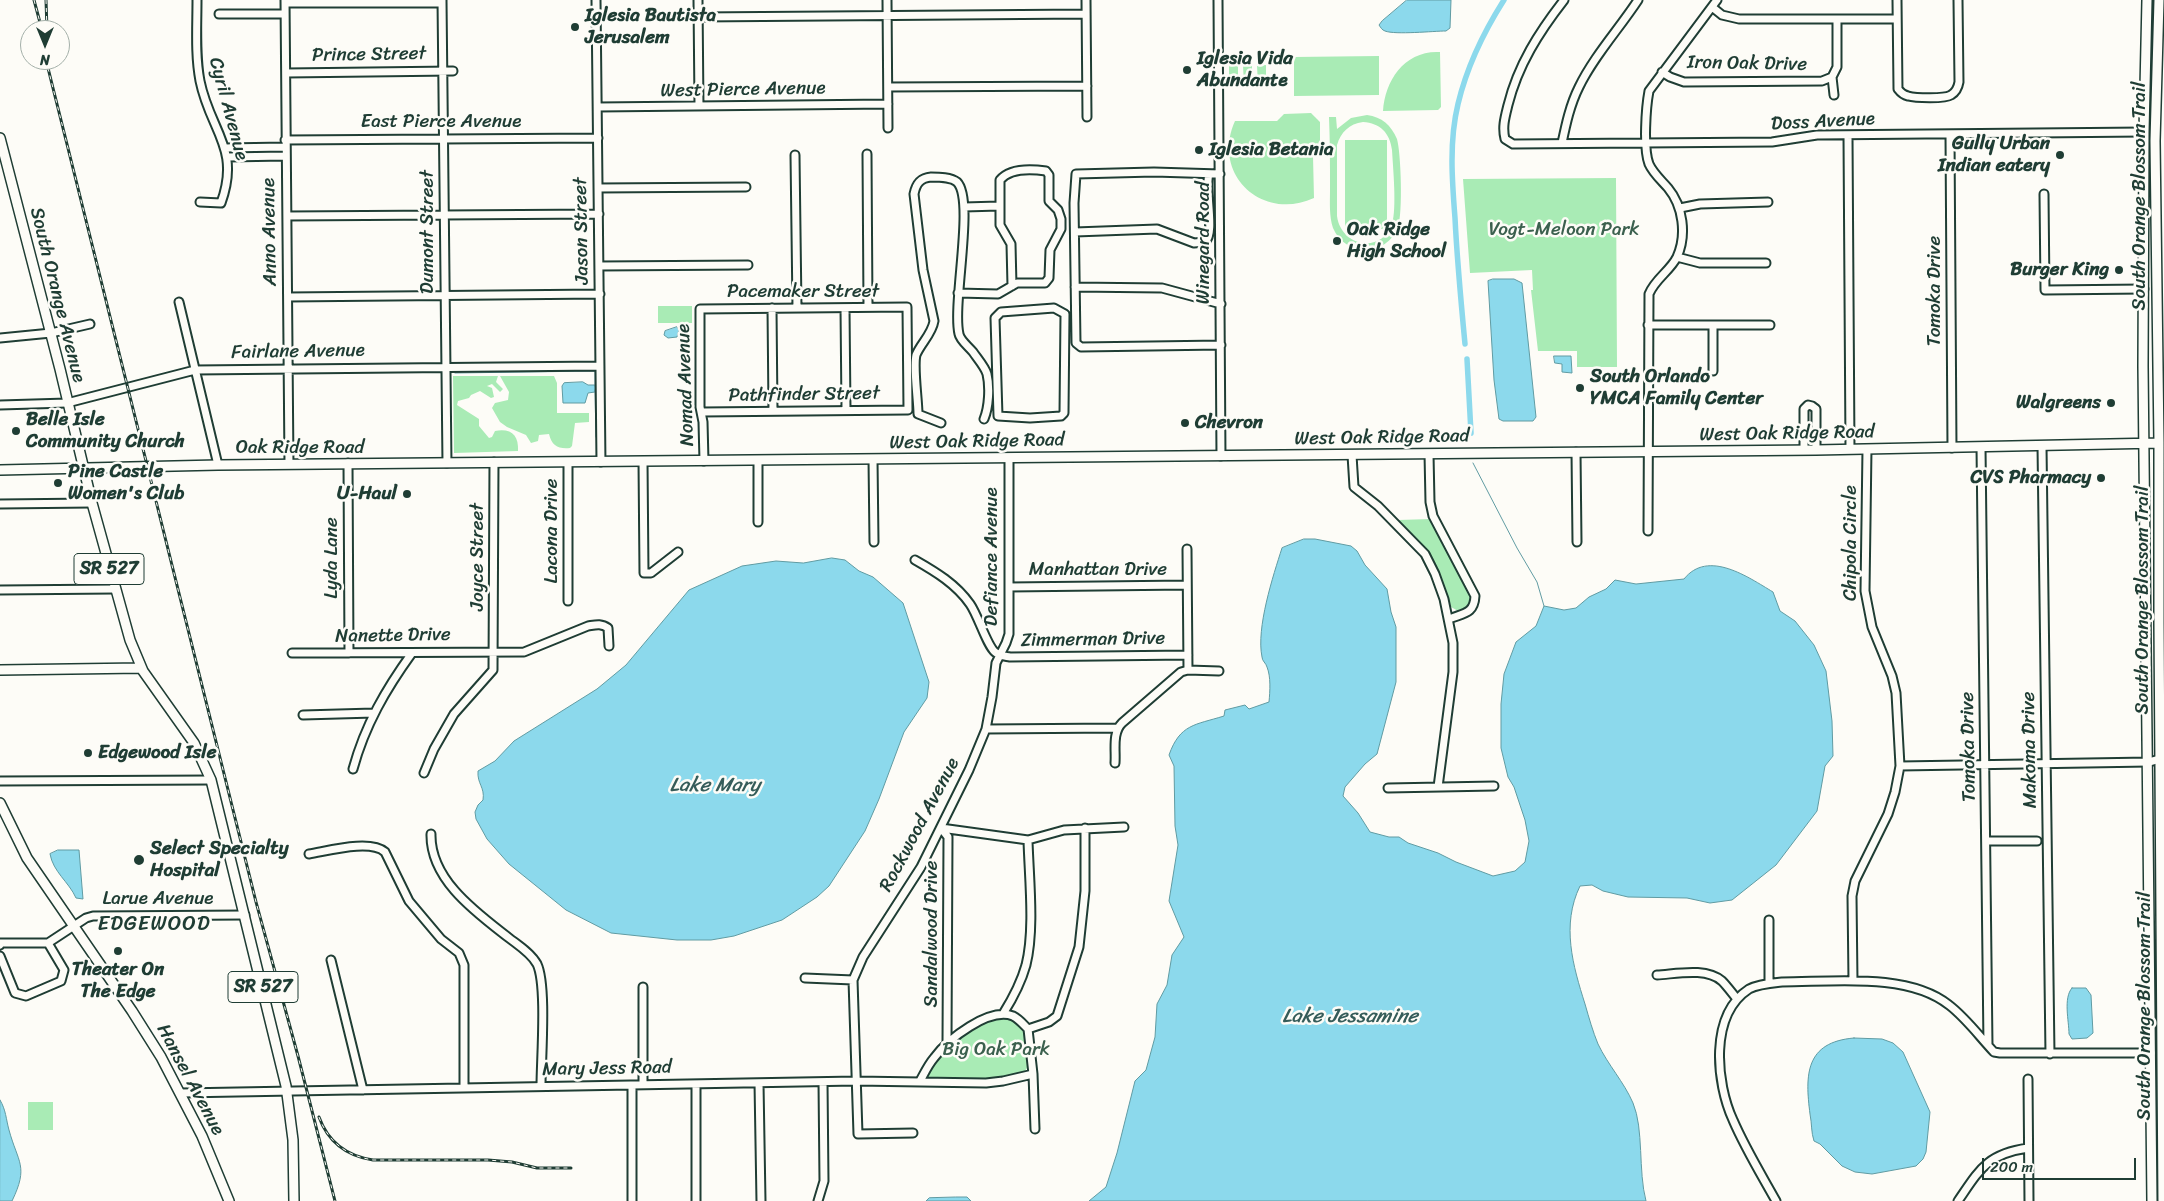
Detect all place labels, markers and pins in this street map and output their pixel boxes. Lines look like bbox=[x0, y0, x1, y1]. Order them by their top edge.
place label: Iglesia Bautista Jerusalem bbox=[585, 5, 716, 49]
marker: Iglesia Bautista Jerusalem bbox=[569, 21, 581, 33]
place label: Iglesia Vida Abundante bbox=[1197, 48, 1293, 92]
marker: Iglesia Vida Abundante bbox=[1181, 64, 1193, 76]
place label: Gully Urban Indian eatery bbox=[1938, 133, 2050, 177]
place label: Iglesia Betania bbox=[1209, 139, 1333, 161]
marker: Iglesia Betania bbox=[1193, 144, 1205, 156]
marker: Gully Urban Indian eatery bbox=[2054, 149, 2066, 161]
place label: Oak Ridge High School bbox=[1347, 219, 1446, 263]
marker: Oak Ridge High School bbox=[1331, 235, 1343, 247]
place label: Burger King bbox=[2010, 259, 2109, 281]
marker: Burger King bbox=[2113, 264, 2125, 276]
place label: South Orlando YMCA Family Center bbox=[1590, 366, 1763, 410]
marker: South Orlando YMCA Family Center bbox=[1574, 382, 1586, 394]
place label: Walgreens bbox=[2016, 392, 2101, 414]
marker: Walgreens bbox=[2105, 397, 2117, 409]
place label: Belle Isle Community Church bbox=[26, 409, 185, 453]
place label: Chevron bbox=[1195, 412, 1263, 434]
marker: Chevron bbox=[1179, 417, 1191, 429]
marker: Belle Isle Community Church bbox=[10, 425, 22, 437]
place label: Pine Castle Women's Club bbox=[68, 461, 184, 505]
place label: CVS Pharmacy bbox=[1970, 467, 2091, 489]
marker: CVS Pharmacy bbox=[2095, 472, 2107, 484]
marker: Pine Castle Women's Club bbox=[52, 477, 64, 489]
place label: U-Haul bbox=[337, 483, 397, 505]
marker: U-Haul bbox=[401, 488, 413, 500]
place label: Edgewood Isle bbox=[98, 742, 217, 764]
marker: Edgewood Isle bbox=[82, 747, 94, 759]
place label: Select Specialty Hospital bbox=[150, 838, 289, 882]
marker: Select Specialty Hospital bbox=[132, 853, 146, 867]
marker: Theater On The Edge bbox=[112, 945, 124, 957]
place label: Theater On The Edge bbox=[72, 959, 164, 1003]

